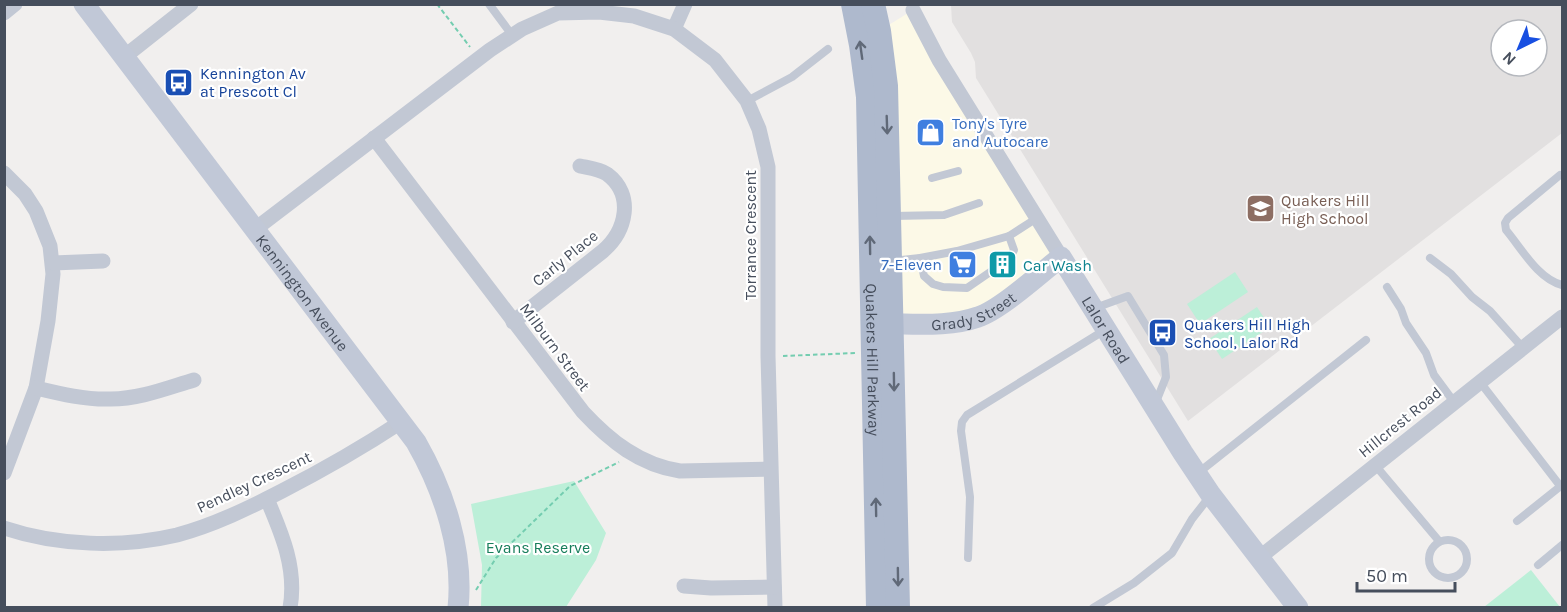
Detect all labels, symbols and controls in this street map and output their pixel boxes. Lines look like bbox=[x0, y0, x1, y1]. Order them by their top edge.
north arrow bbox=[1489, 18, 1549, 78]
one-way arrow bbox=[856, 41, 867, 60]
text: N bbox=[1498, 48, 1520, 69]
place label: Kennington Av at Prescott Cl bbox=[200, 64, 306, 101]
bus stop icon: Kennington Av at Prescott Cl bbox=[163, 66, 195, 98]
one-way arrow bbox=[881, 114, 892, 134]
place label: Tony's Tyre and Autocare bbox=[952, 114, 1048, 151]
shop icon: Tony's Tyre and Autocare bbox=[915, 116, 947, 148]
street label: Torrance Crescent bbox=[741, 170, 760, 300]
place label: Quakers Hill High School bbox=[1281, 191, 1370, 228]
school or university icon: Quakers Hill High School bbox=[1244, 193, 1276, 225]
street label: Carly Place bbox=[528, 226, 602, 290]
street label: Kennington Avenue bbox=[252, 230, 353, 355]
one-way arrow bbox=[864, 235, 875, 255]
supermarket icon: 7-Eleven bbox=[947, 248, 979, 280]
building icon: Car Wash bbox=[986, 249, 1018, 281]
place label: 7-Eleven bbox=[881, 255, 942, 274]
place label: Car Wash bbox=[1023, 256, 1092, 275]
street label: Quakers Hill Parkway bbox=[862, 283, 884, 437]
street label: Grady Street bbox=[931, 288, 1020, 334]
street label: Lalor Road bbox=[1078, 292, 1134, 367]
street label: Milburn Street bbox=[516, 299, 594, 395]
place label: Quakers Hill High School, Lalor Rd bbox=[1184, 315, 1311, 352]
bus stop icon: Quakers Hill High School, Lalor Rd bbox=[1147, 317, 1179, 349]
one-way arrow bbox=[888, 372, 900, 392]
street label: Hillcrest Road bbox=[1354, 383, 1446, 461]
street label: Pendley Crescent bbox=[194, 447, 314, 517]
one-way arrow bbox=[870, 498, 881, 518]
park label: Evans Reserve bbox=[486, 538, 590, 557]
scale bar bbox=[1357, 555, 1454, 593]
text: 50 m bbox=[1366, 565, 1408, 587]
one-way arrow bbox=[892, 567, 904, 587]

